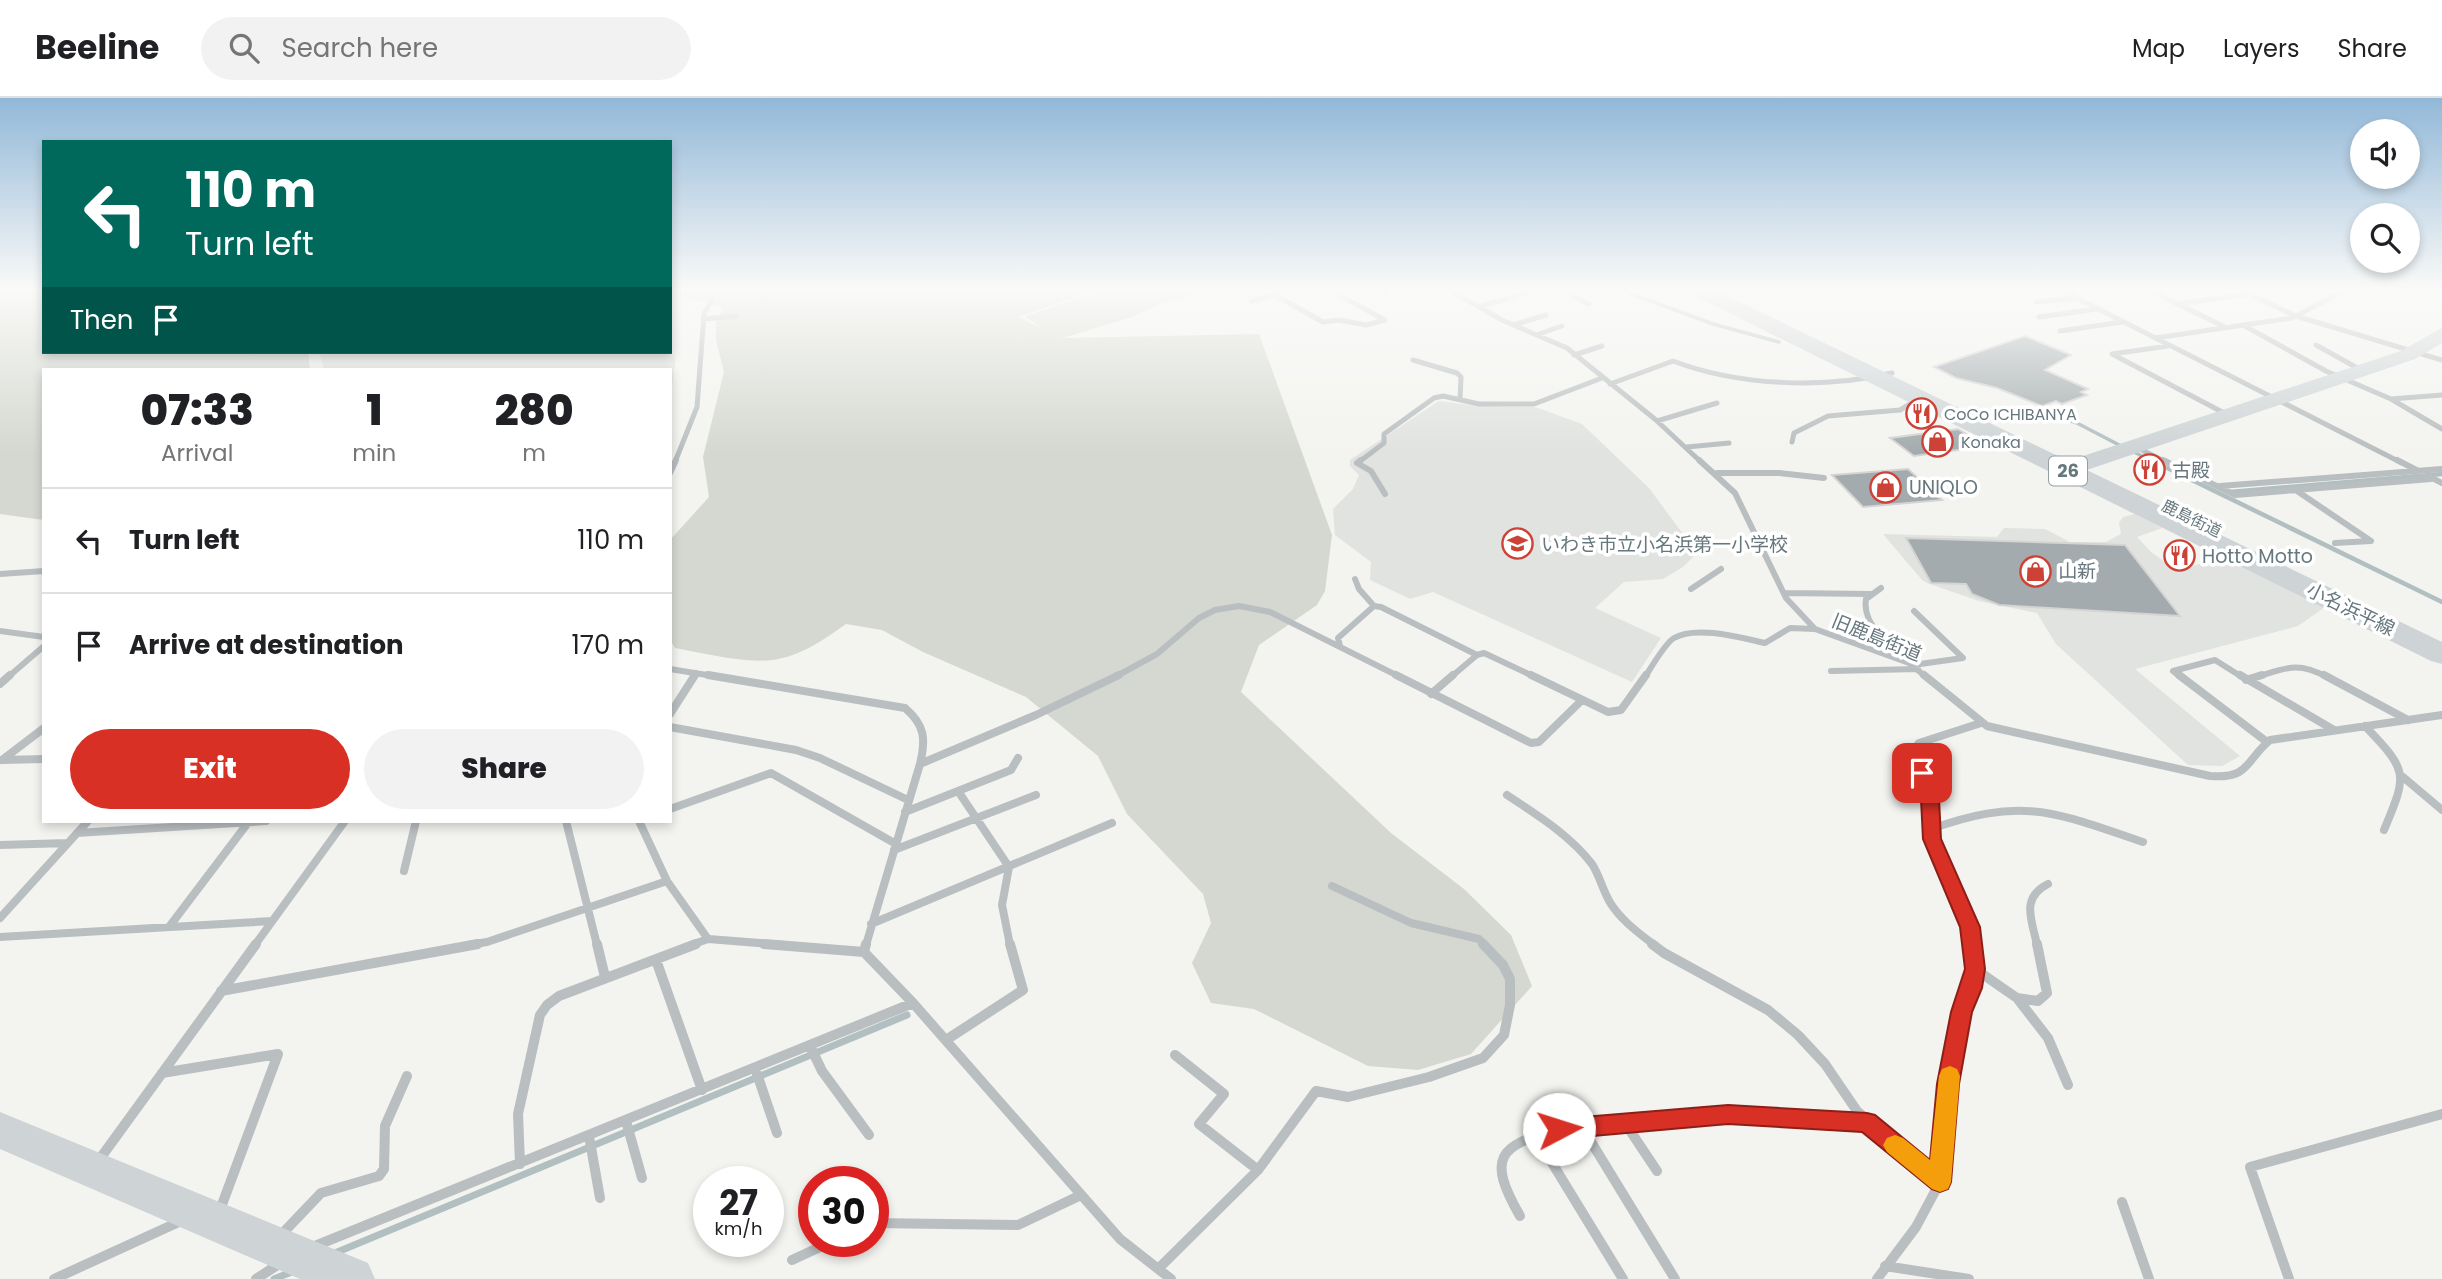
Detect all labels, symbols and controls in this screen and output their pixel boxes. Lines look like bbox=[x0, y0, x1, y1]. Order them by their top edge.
search box bbox=[201, 17, 691, 80]
text: Beeline bbox=[35, 24, 159, 71]
icon: search bbox=[225, 29, 263, 67]
text: Search here bbox=[281, 30, 438, 66]
text: Map bbox=[2132, 32, 2185, 65]
text: Layers bbox=[2223, 32, 2299, 65]
text: Share bbox=[2337, 32, 2407, 65]
map controls bbox=[2350, 119, 2420, 273]
button: sound bbox=[2350, 119, 2420, 189]
text: 110 m bbox=[185, 156, 316, 224]
icon: left bbox=[70, 168, 161, 259]
button: search bbox=[2350, 203, 2420, 273]
text: Turn left bbox=[185, 221, 314, 266]
icon: arrive bbox=[147, 301, 185, 339]
text: Then bbox=[70, 302, 133, 338]
text: 07:33 bbox=[140, 381, 254, 440]
text: 1 bbox=[366, 381, 382, 440]
text: 280 bbox=[495, 381, 574, 440]
restaurant icon: CoCo ICHIBANYA bbox=[1904, 397, 1938, 431]
place label: CoCo ICHIBANYA bbox=[1944, 403, 2077, 426]
shop icon: Konaka bbox=[1921, 425, 1955, 459]
place label: Konaka bbox=[1961, 431, 2021, 454]
text: Arrival bbox=[161, 437, 233, 469]
text: min bbox=[352, 437, 396, 469]
text: m bbox=[522, 437, 546, 469]
restaurant icon: 古殿 bbox=[2132, 453, 2166, 487]
road number: 26 bbox=[2049, 456, 2087, 486]
place label: 古殿 bbox=[2172, 457, 2210, 484]
shop icon: UNIQLO bbox=[1869, 470, 1903, 504]
place label: UNIQLO bbox=[1909, 474, 1978, 501]
street label: 鹿島街道 bbox=[2158, 494, 2226, 543]
icon: left bbox=[70, 522, 108, 560]
text: Turn left bbox=[129, 522, 240, 558]
text: 110 m bbox=[577, 522, 644, 558]
school or university icon: いわき市立小名浜第一小学校 bbox=[1501, 527, 1535, 561]
place label: いわき市立小名浜第一小学校 bbox=[1541, 531, 1788, 558]
restaurant icon: Hotto Motto bbox=[2162, 539, 2196, 573]
place label: Hotto Motto bbox=[2202, 543, 2313, 570]
shop icon: 山新 bbox=[2018, 554, 2052, 588]
place label: 山新 bbox=[2058, 558, 2096, 585]
street label: 小名浜平線 bbox=[2302, 576, 2399, 642]
street label: 旧鹿島街道 bbox=[1828, 607, 1926, 668]
icon: arrive bbox=[70, 627, 108, 665]
text: Arrive at destination bbox=[129, 627, 404, 663]
text: 170 m bbox=[571, 627, 644, 663]
button: Exit bbox=[70, 729, 350, 809]
button: Share bbox=[364, 729, 644, 809]
pin bbox=[1892, 743, 1952, 803]
icon: arrive bbox=[1903, 754, 1941, 792]
position arrow bbox=[1522, 1092, 1596, 1166]
speed limit sign: 30 bbox=[798, 1166, 889, 1257]
text: 27 bbox=[719, 1178, 758, 1227]
text: km/h bbox=[715, 1216, 762, 1241]

